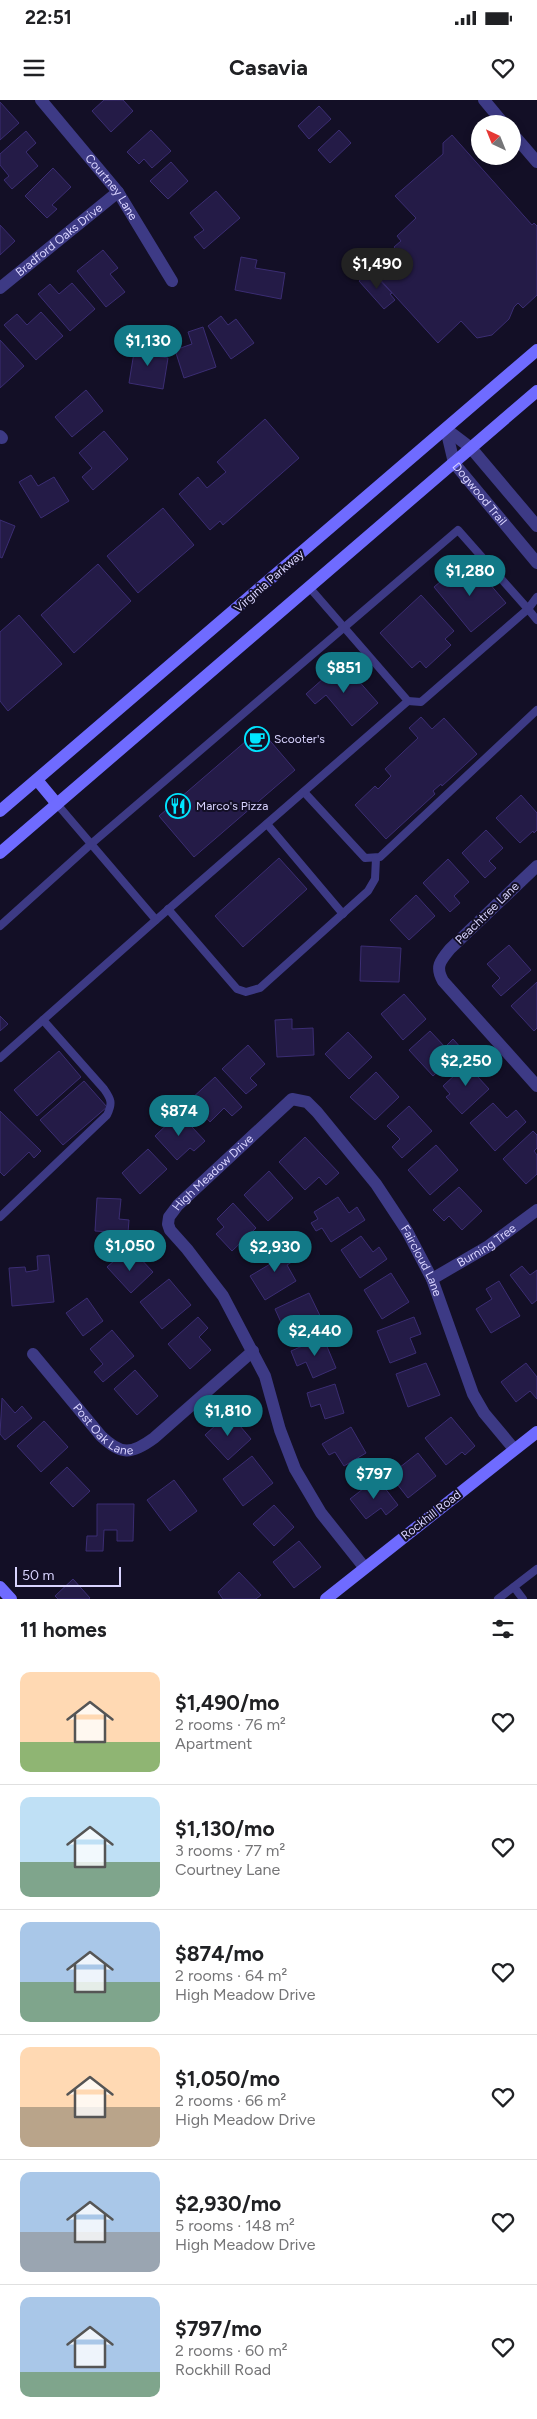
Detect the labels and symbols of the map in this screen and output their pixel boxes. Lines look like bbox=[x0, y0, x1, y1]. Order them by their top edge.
north arrow bbox=[471, 115, 521, 165]
street label: Courtney Lane bbox=[82, 151, 141, 223]
street label: Bradford Oaks Drive bbox=[13, 200, 105, 279]
pin: $1,490 bbox=[336, 248, 418, 290]
pin: $1,130 bbox=[107, 324, 189, 367]
street label: Dogwood Trail bbox=[450, 460, 510, 528]
street label: Virginia Parkway bbox=[231, 546, 307, 615]
pin: $1,280 bbox=[429, 554, 511, 597]
pin: $851 bbox=[314, 652, 374, 694]
cafe icon: Scooter's bbox=[244, 726, 270, 752]
place label: Scooter's bbox=[274, 732, 325, 746]
restaurant icon: Marco's Pizza bbox=[165, 793, 191, 819]
place label: Marco's Pizza bbox=[196, 799, 268, 813]
street label: Peachtree Lane bbox=[452, 879, 522, 947]
pin: $2,250 bbox=[425, 1044, 507, 1087]
pin: $874 bbox=[149, 1094, 209, 1137]
street label: High Meadow Drive bbox=[169, 1131, 257, 1213]
street label: Burning Tree bbox=[455, 1221, 519, 1270]
street label: Faircloud Lane bbox=[398, 1222, 445, 1299]
pin: $1,050 bbox=[89, 1230, 171, 1272]
pin: $2,930 bbox=[234, 1230, 316, 1273]
pin: $2,440 bbox=[274, 1314, 356, 1357]
pin: $1,810 bbox=[187, 1394, 269, 1437]
street label: Post Oak Lane bbox=[70, 1401, 135, 1458]
pin: $797 bbox=[344, 1458, 404, 1500]
street label: Rockhill Road bbox=[398, 1487, 464, 1543]
scale bar bbox=[15, 1564, 121, 1587]

